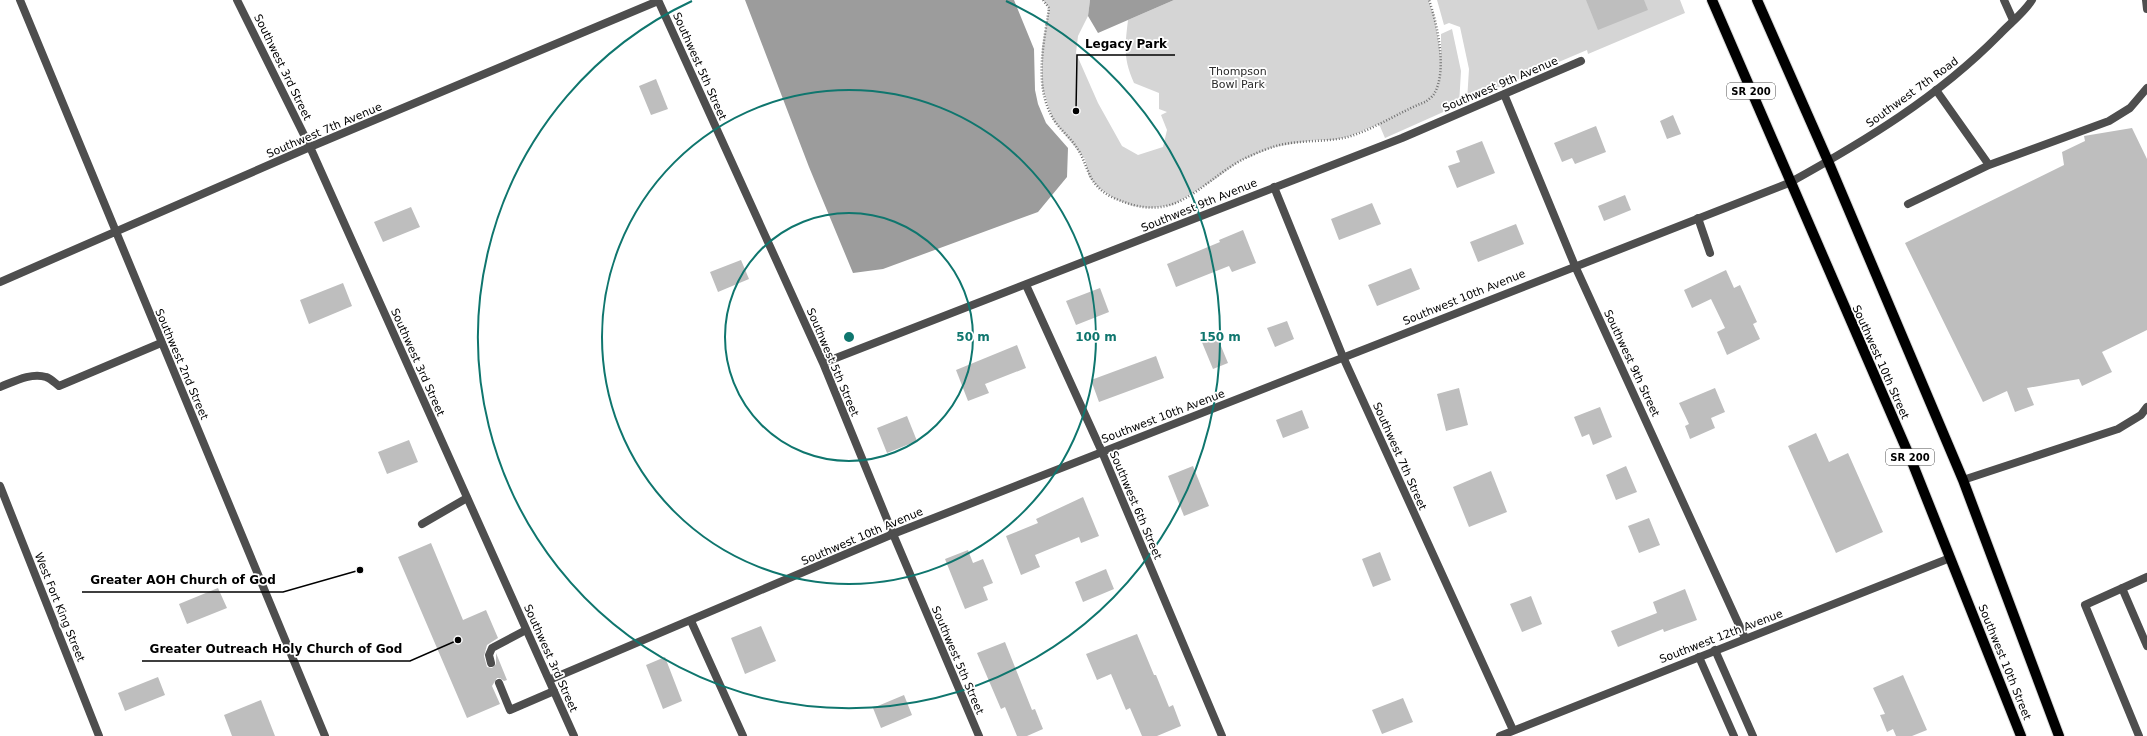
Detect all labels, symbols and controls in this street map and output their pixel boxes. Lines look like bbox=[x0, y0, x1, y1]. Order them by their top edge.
street label: Southwest 5th Street bbox=[670, 10, 729, 123]
street label: Southwest 3rd Street bbox=[251, 12, 314, 123]
callout: Legacy Park bbox=[1077, 31, 1175, 55]
text: Legacy Park bbox=[1085, 37, 1168, 51]
street label: Southwest 9th Avenue bbox=[1441, 54, 1560, 115]
street label: Southwest 7th Road bbox=[1864, 55, 1961, 130]
park label: Thompson Bowl Park bbox=[1208, 65, 1267, 91]
road number: SR 200 bbox=[1727, 83, 1775, 99]
street label: Southwest 7th Avenue bbox=[265, 100, 384, 161]
street label: Southwest 9th Avenue bbox=[1139, 176, 1259, 235]
street label: Southwest 10th Avenue bbox=[1401, 267, 1528, 328]
street label: Southwest 10th Street bbox=[1849, 303, 1912, 422]
street label: Southwest 3rd Street bbox=[388, 306, 447, 419]
street label: Southwest 5th Street bbox=[804, 306, 862, 419]
street label: Southwest 2nd Street bbox=[152, 307, 211, 422]
street label: Southwest 9th Street bbox=[1601, 308, 1662, 419]
centre of rings bbox=[842, 330, 856, 344]
text: 50 m bbox=[956, 330, 990, 344]
text: 100 m bbox=[1075, 330, 1117, 344]
text: 150 m bbox=[1199, 330, 1241, 344]
street label: Southwest 10th Avenue bbox=[1100, 387, 1227, 446]
street label: Southwest 7th Street bbox=[1370, 400, 1429, 513]
street label: Southwest 6th Street bbox=[1107, 449, 1165, 562]
road number: SR 200 bbox=[1886, 449, 1934, 465]
street label: Southwest 10th Avenue bbox=[799, 505, 925, 568]
street label: West Fort King Street bbox=[32, 551, 88, 664]
callout: Greater AOH Church of God bbox=[82, 568, 283, 592]
text: Greater AOH Church of God bbox=[90, 573, 276, 587]
street label: Southwest 3rd Street bbox=[521, 602, 580, 715]
street label: Southwest 10th Street bbox=[1975, 603, 2034, 722]
street label: Southwest 5th Street bbox=[929, 604, 987, 717]
street label: Southwest 12th Avenue bbox=[1658, 607, 1785, 666]
callout: Greater Outreach Holy Church of God bbox=[142, 637, 410, 661]
text: Greater Outreach Holy Church of God bbox=[150, 642, 402, 656]

